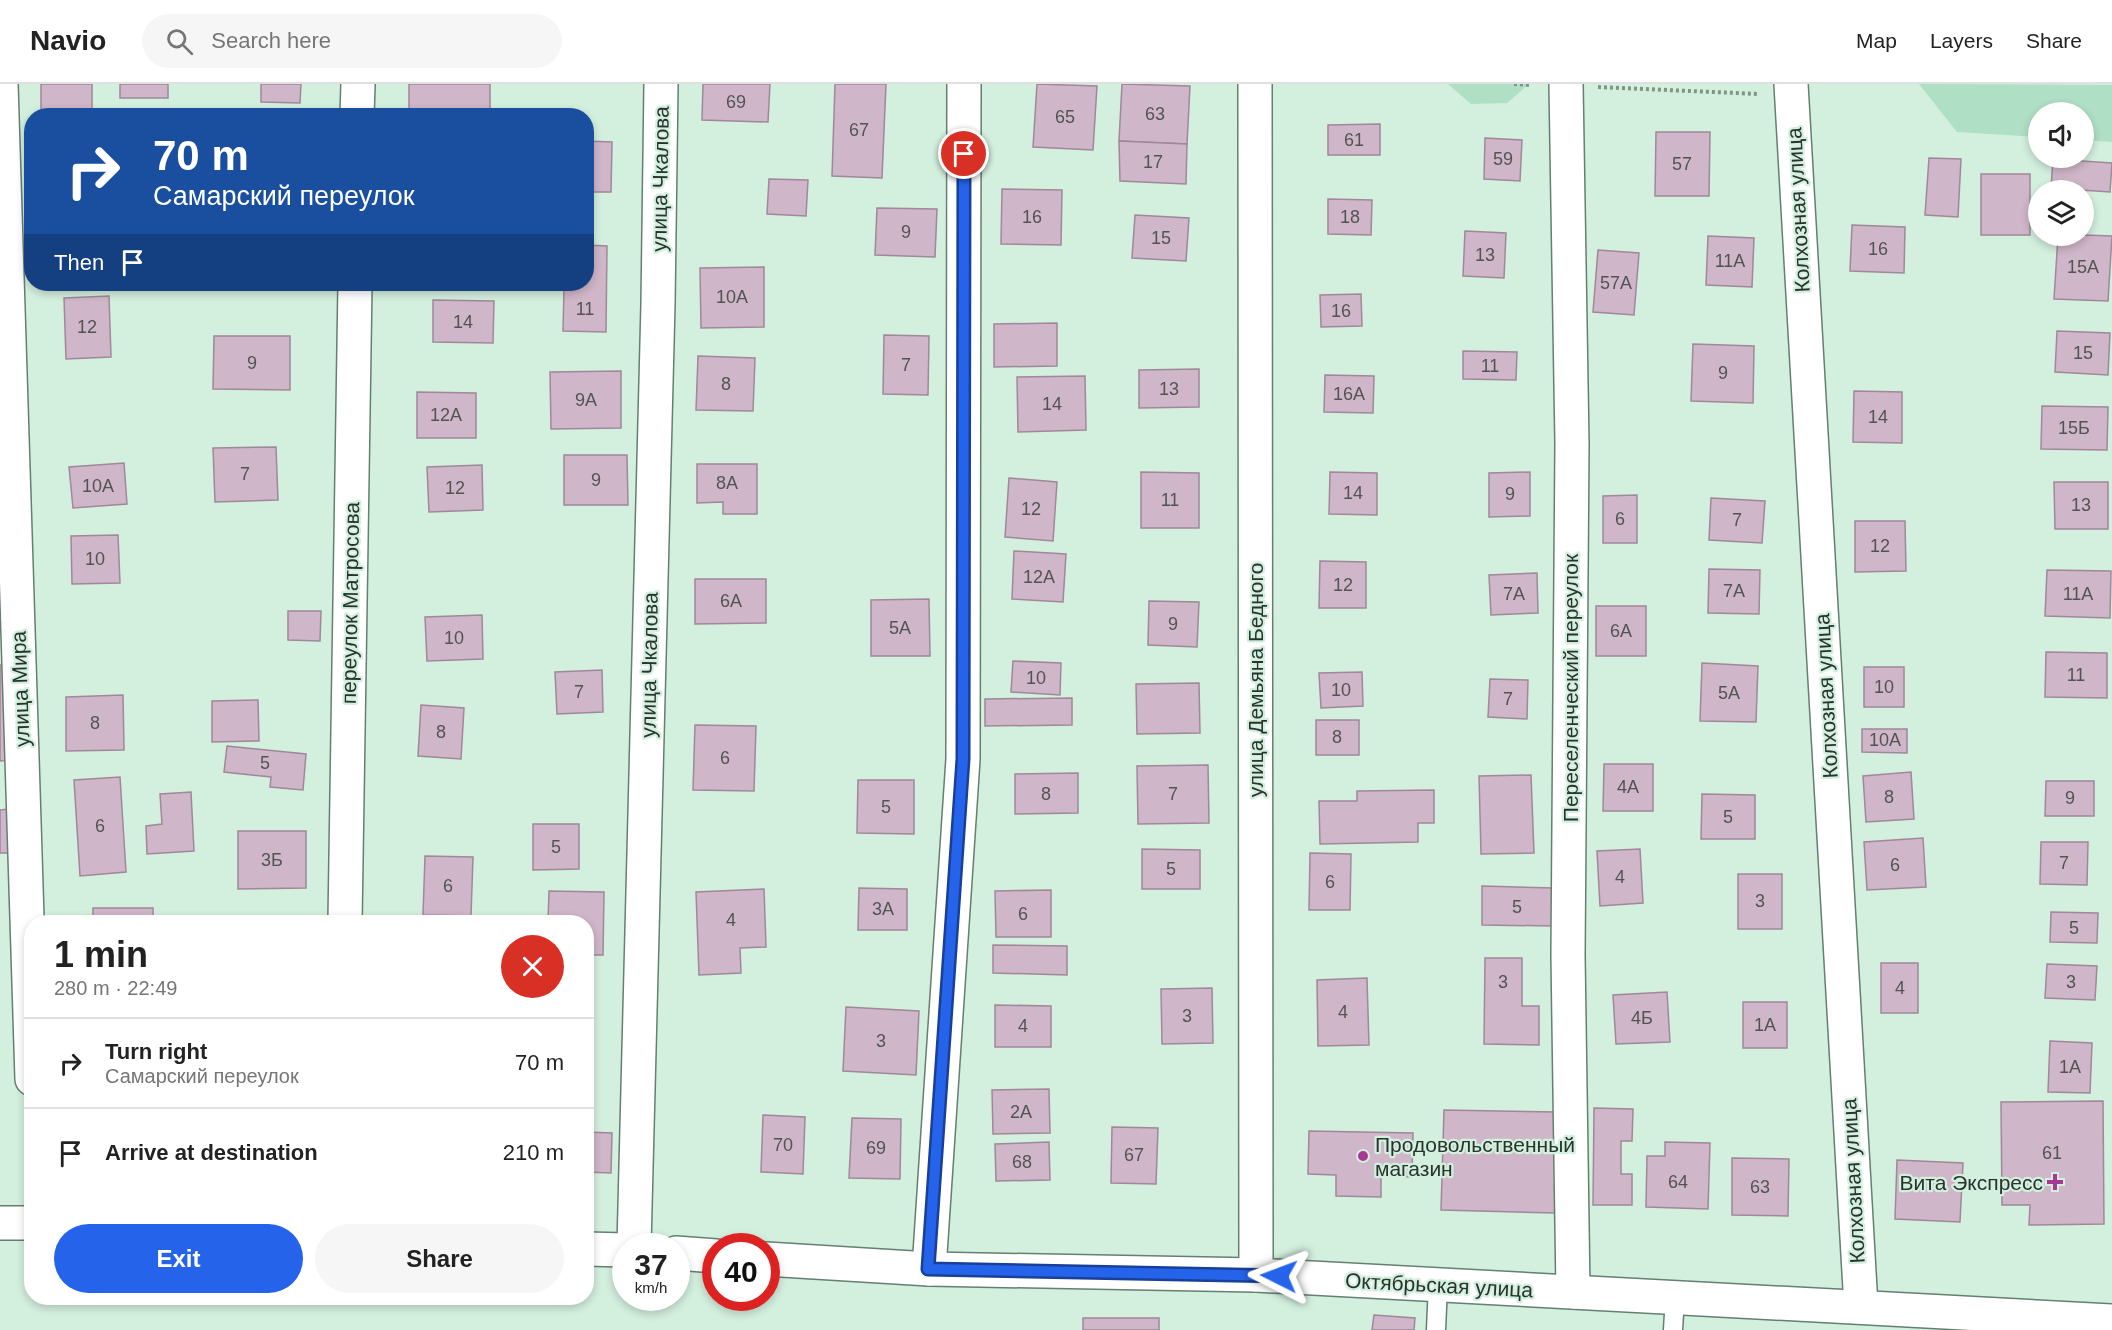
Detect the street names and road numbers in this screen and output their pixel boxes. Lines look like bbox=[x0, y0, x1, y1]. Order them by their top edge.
street label: улица Чкалова bbox=[647, 106, 673, 252]
street label: Колхозная улица bbox=[1782, 127, 1814, 293]
street label: переулок Матросова bbox=[337, 501, 363, 704]
street label: Переселенческий переулок bbox=[1559, 553, 1582, 822]
street label: улица Демьяна Бедного bbox=[1244, 563, 1267, 797]
street label: улица Чкалова bbox=[636, 592, 662, 738]
street label: Колхозная улица bbox=[1810, 613, 1842, 779]
street label: улица Мира bbox=[6, 630, 34, 747]
street label: Колхозная улица bbox=[1837, 1098, 1869, 1264]
street label: Октябрьская улица bbox=[1344, 1269, 1534, 1301]

